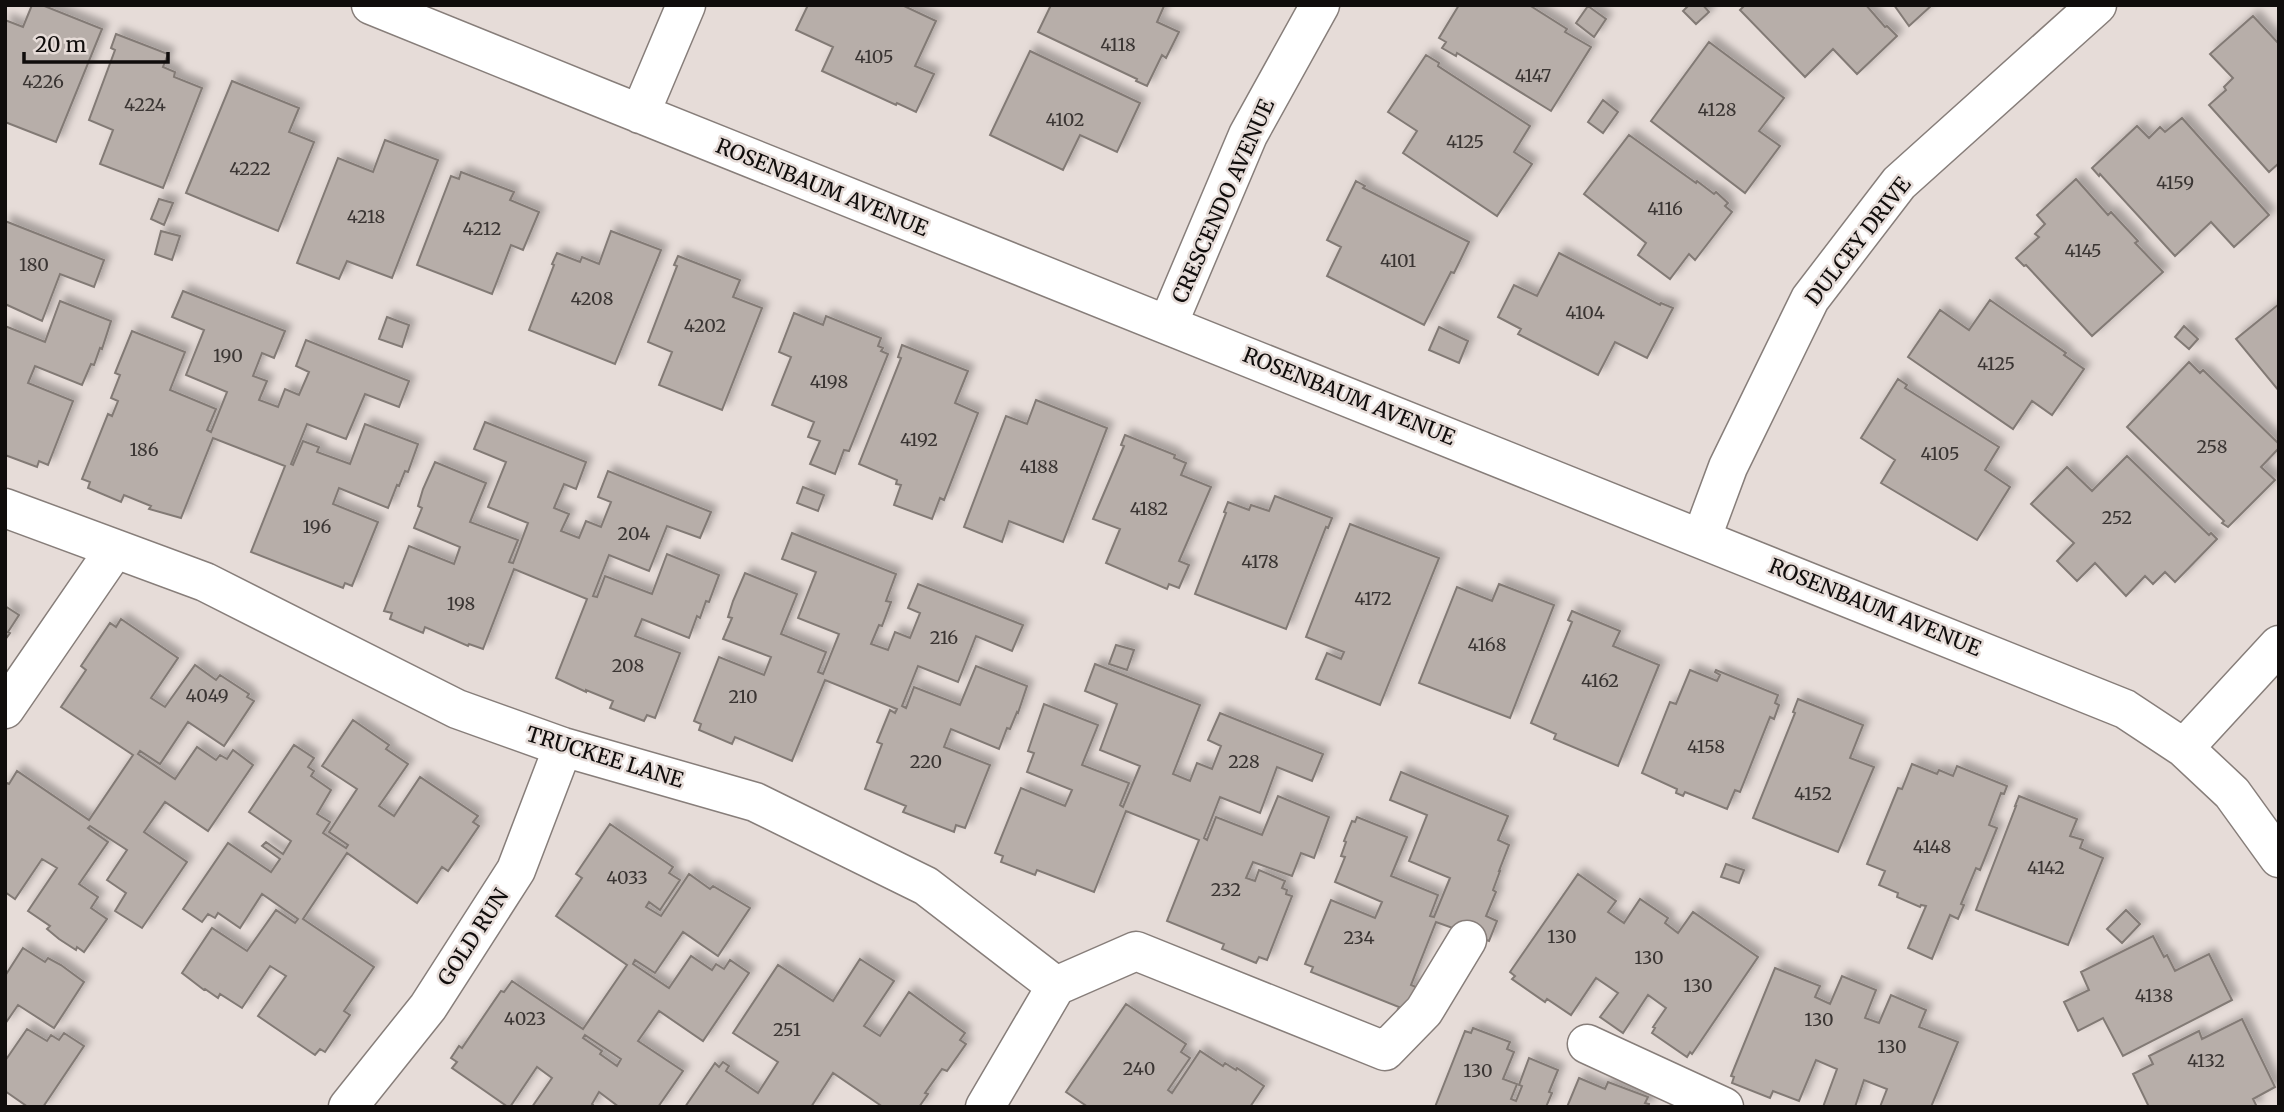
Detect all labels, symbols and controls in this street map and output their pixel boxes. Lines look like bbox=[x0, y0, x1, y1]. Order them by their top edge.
scale bar bbox=[24, 21, 168, 65]
text: 20 m bbox=[35, 31, 87, 58]
house number: 4118 bbox=[1100, 33, 1136, 56]
house number: 4105 bbox=[855, 45, 893, 68]
house number: 4147 bbox=[1515, 64, 1551, 87]
house number: 4226 bbox=[22, 70, 64, 93]
house number: 4224 bbox=[124, 93, 166, 116]
street label: CRESCENDO AVENUE bbox=[1166, 94, 1280, 307]
house number: 4128 bbox=[1698, 98, 1736, 121]
house number: 4102 bbox=[1046, 108, 1084, 131]
house number: 4125 bbox=[1446, 130, 1484, 153]
street label: ROSENBAUM AVENUE bbox=[712, 132, 933, 242]
house number: 4222 bbox=[229, 157, 271, 180]
street label: DULCEY DRIVE bbox=[1799, 171, 1917, 311]
house number: 4159 bbox=[2156, 171, 2194, 194]
house number: 4116 bbox=[1647, 197, 1683, 220]
house number: 4218 bbox=[347, 205, 385, 228]
house number: 4212 bbox=[463, 217, 501, 240]
house number: 4145 bbox=[2065, 239, 2101, 262]
house number: 4101 bbox=[1380, 249, 1416, 272]
house number: 180 bbox=[19, 253, 49, 276]
house number: 4208 bbox=[571, 287, 613, 310]
house number: 4104 bbox=[1565, 301, 1605, 324]
house number: 4202 bbox=[684, 314, 726, 337]
street label: ROSENBAUM AVENUE bbox=[1239, 341, 1460, 451]
house number: 190 bbox=[213, 344, 243, 367]
house number: 4125 bbox=[1977, 352, 2015, 375]
house number: 4198 bbox=[810, 370, 848, 393]
house number: 4192 bbox=[900, 428, 938, 451]
house number: 258 bbox=[2197, 435, 2227, 458]
house number: 186 bbox=[129, 438, 159, 461]
house number: 4105 bbox=[1921, 442, 1959, 465]
house number: 4188 bbox=[1020, 455, 1058, 478]
house number: 4182 bbox=[1130, 497, 1168, 520]
house number: 252 bbox=[2102, 506, 2132, 529]
house number: 196 bbox=[302, 515, 332, 538]
house number: 204 bbox=[618, 522, 650, 545]
house number: 4178 bbox=[1241, 550, 1279, 573]
street label: ROSENBAUM AVENUE bbox=[1765, 552, 1986, 662]
house number: 4172 bbox=[1354, 587, 1392, 610]
house number: 198 bbox=[447, 592, 475, 615]
house number: 216 bbox=[930, 626, 958, 649]
house number: 4168 bbox=[1468, 633, 1506, 656]
house number: 208 bbox=[612, 654, 644, 677]
house number: 4162 bbox=[1581, 669, 1619, 692]
house number: 4049 bbox=[185, 684, 229, 707]
house number: 210 bbox=[728, 685, 758, 708]
street label: TRUCKEE LANE bbox=[523, 720, 688, 794]
house number: 4158 bbox=[1687, 735, 1725, 758]
house number: 220 bbox=[910, 750, 942, 773]
house number: 228 bbox=[1228, 750, 1260, 773]
house number: 4152 bbox=[1794, 782, 1832, 805]
house number: 4148 bbox=[1913, 835, 1951, 858]
house number: 4142 bbox=[2027, 856, 2065, 879]
house number: 4033 bbox=[606, 866, 648, 889]
house number: 232 bbox=[1211, 878, 1241, 901]
street label: GOLD RUN bbox=[432, 883, 514, 991]
house number: 130 bbox=[1547, 925, 1577, 948]
house number: 234 bbox=[1343, 926, 1375, 949]
house number: 130 bbox=[1634, 946, 1664, 969]
house number: 130 bbox=[1683, 974, 1713, 997]
house number: 4138 bbox=[2135, 984, 2173, 1007]
house number: 4023 bbox=[504, 1007, 546, 1030]
house number: 130 bbox=[1804, 1008, 1834, 1031]
house number: 251 bbox=[773, 1018, 801, 1041]
house number: 130 bbox=[1877, 1035, 1907, 1058]
house number: 4132 bbox=[2187, 1049, 2225, 1072]
house number: 240 bbox=[1123, 1057, 1155, 1080]
house number: 130 bbox=[1463, 1059, 1493, 1082]

